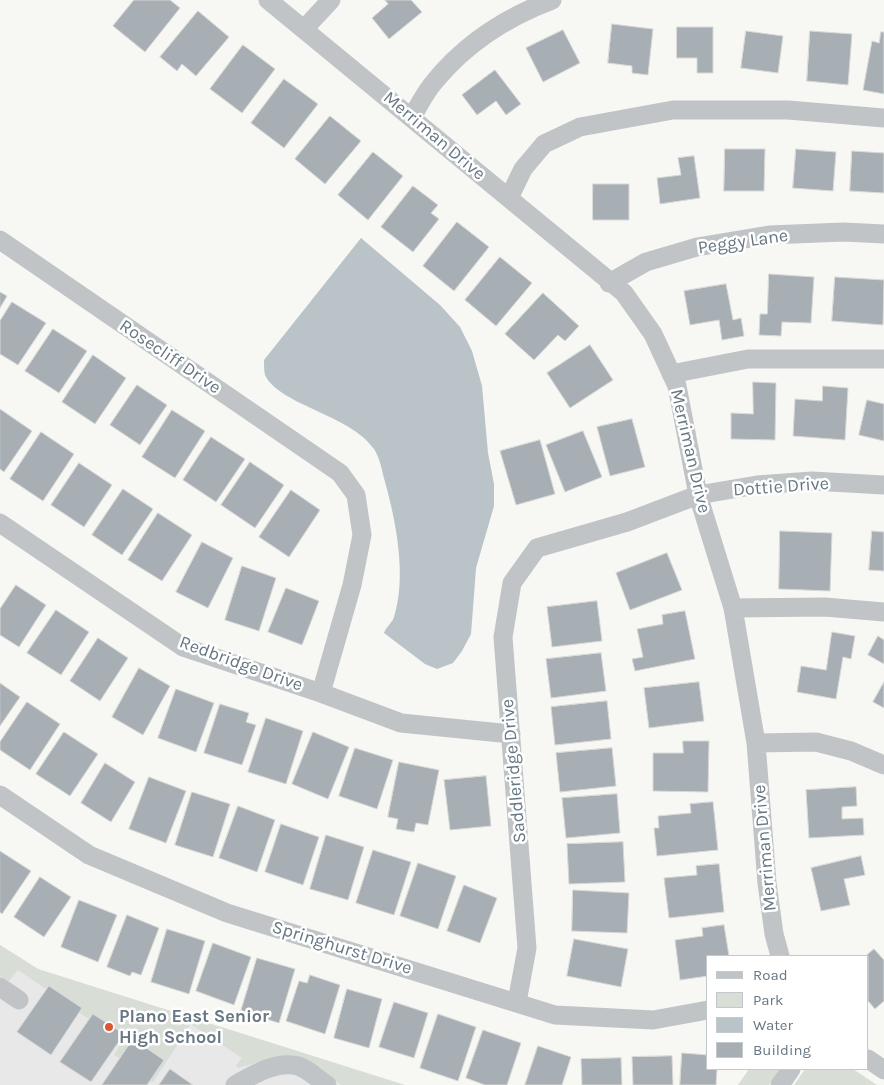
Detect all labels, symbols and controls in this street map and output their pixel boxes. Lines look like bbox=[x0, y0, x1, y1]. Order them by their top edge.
street label: Merriman Drive bbox=[378, 87, 490, 185]
street label: Peggy Lane bbox=[696, 225, 790, 259]
street label: Rosecliff Drive bbox=[115, 315, 225, 399]
street label: Merriman Drive bbox=[665, 387, 715, 515]
street label: Dottie Drive bbox=[732, 473, 830, 501]
street label: Redbridge Drive bbox=[176, 632, 306, 696]
street label: Saddleridge Drive bbox=[497, 698, 531, 844]
street label: Merriman Drive bbox=[749, 784, 781, 912]
street label: Springhurst Drive bbox=[269, 916, 415, 980]
legend bbox=[706, 955, 869, 1070]
text: Road bbox=[753, 966, 788, 984]
text: Park bbox=[753, 991, 783, 1009]
place label: Plano East Senior High School bbox=[119, 1006, 269, 1048]
text: Water bbox=[753, 1016, 793, 1034]
marker: Plano East Senior High School bbox=[103, 1021, 115, 1033]
text: Building bbox=[753, 1041, 811, 1059]

